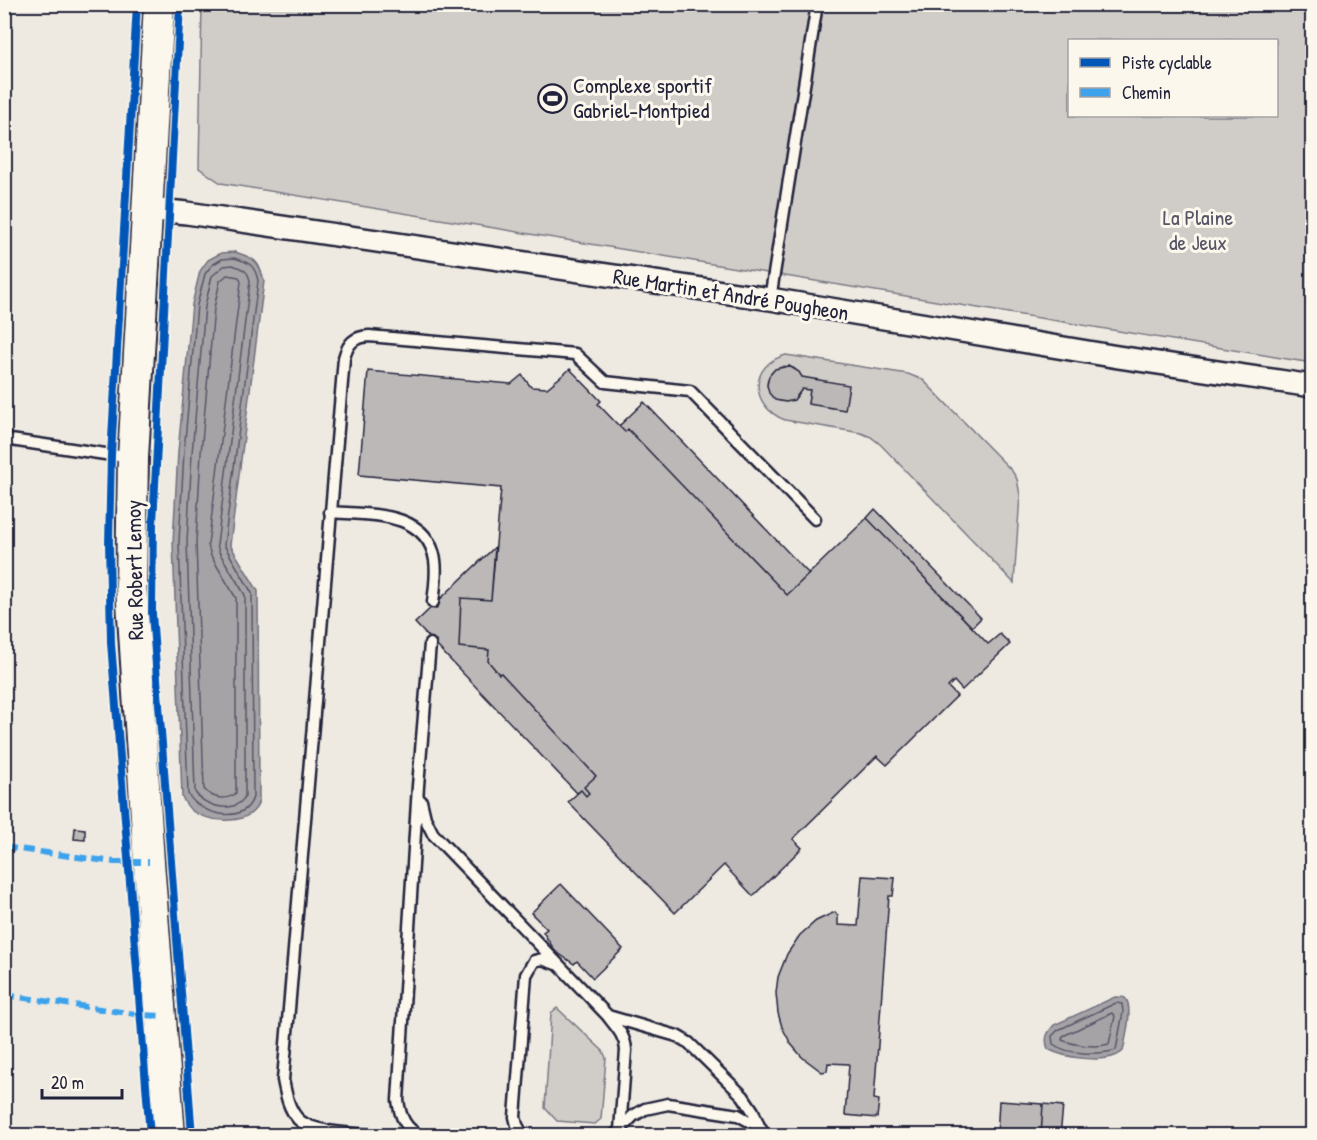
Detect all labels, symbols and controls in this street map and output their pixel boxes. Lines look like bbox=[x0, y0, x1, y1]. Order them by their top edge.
legend bbox=[1068, 39, 1278, 117]
text: Piste cyclable bbox=[1122, 50, 1212, 75]
place label: Complexe sportif Gabriel-Montpied bbox=[573, 70, 712, 125]
text: Chemin bbox=[1122, 80, 1171, 105]
sports icon: Complexe sportif Gabriel-Montpied bbox=[536, 82, 568, 114]
park label: La Plaine de Jeux bbox=[1163, 202, 1234, 257]
street label: Rue Martin et André Pougheon bbox=[611, 261, 851, 327]
street label: Rue Robert Lemoy bbox=[118, 500, 150, 640]
scale bar bbox=[42, 1062, 122, 1100]
text: 20 m bbox=[51, 1070, 84, 1095]

